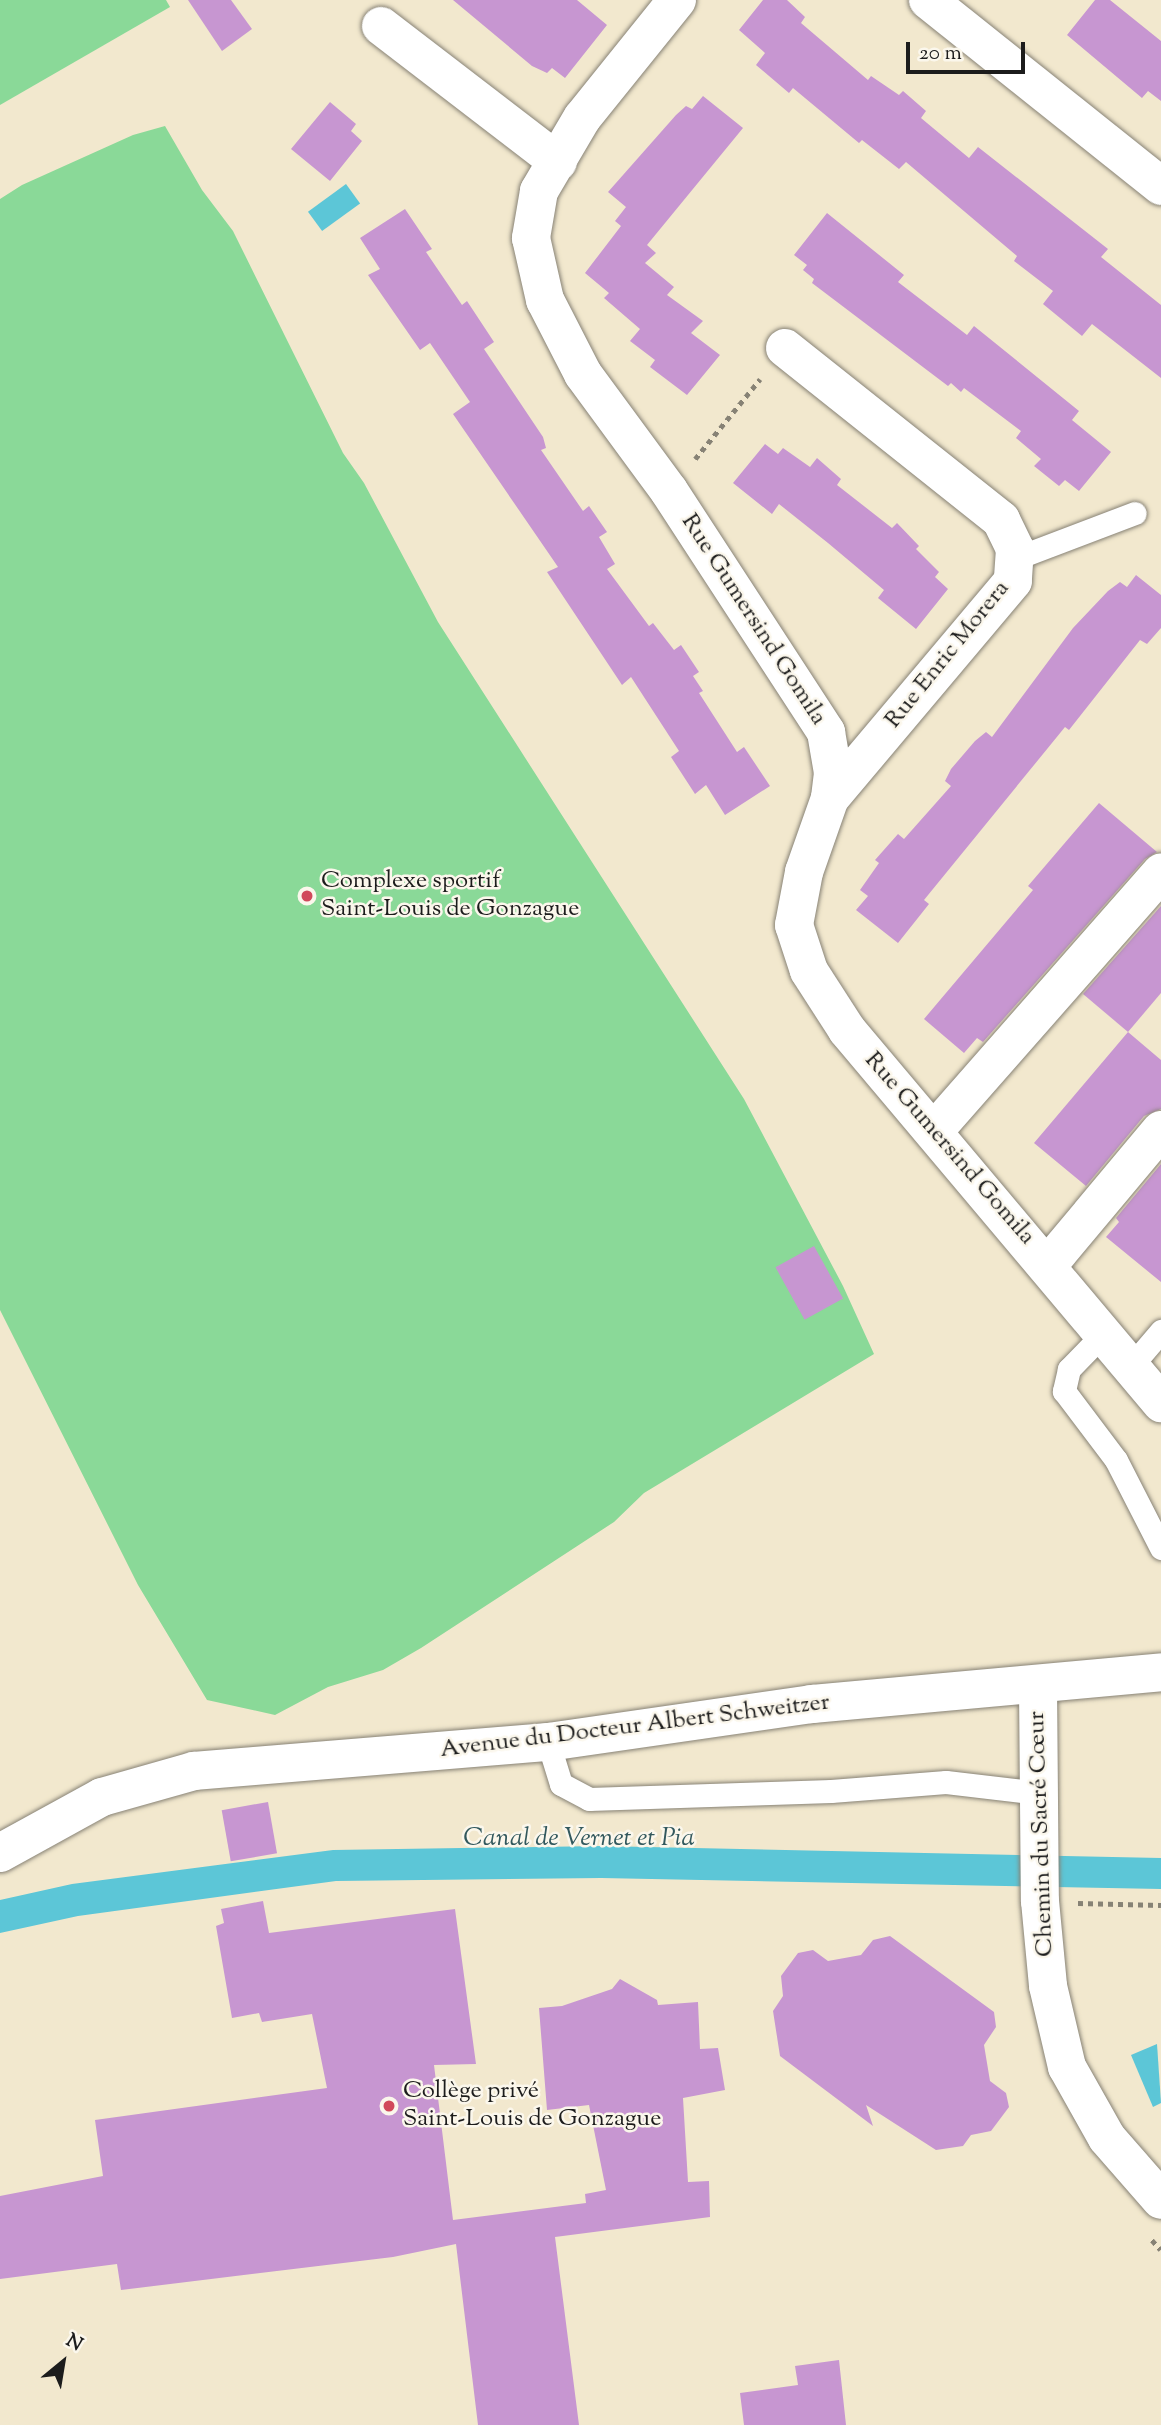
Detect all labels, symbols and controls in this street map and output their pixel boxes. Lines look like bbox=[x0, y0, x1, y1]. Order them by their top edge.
scale bar bbox=[909, 28, 1028, 72]
text: 20 m bbox=[919, 39, 962, 69]
street label: Rue Gumersind Gomila bbox=[674, 509, 832, 731]
street label: Rue Enric Morera bbox=[880, 575, 1016, 735]
place label: Complexe sportif Saint-Louis de Gonzague bbox=[321, 868, 579, 924]
marker: Complexe sportif Saint-Louis de Gonzague bbox=[299, 888, 315, 904]
street label: Rue Gumersind Gomila bbox=[857, 1047, 1041, 1251]
street label: Avenue du Docteur Albert Schweitzer bbox=[439, 1689, 831, 1765]
street label: Chemin du Sacré Cœur bbox=[1023, 1711, 1061, 1957]
water label: Canal de Vernet et Pia bbox=[463, 1823, 695, 1855]
place label: Collège privé Saint-Louis de Gonzague bbox=[403, 2078, 661, 2134]
marker: Collège privé Saint-Louis de Gonzague bbox=[381, 2098, 397, 2114]
north arrow bbox=[28, 2327, 98, 2397]
text: N bbox=[60, 2328, 87, 2359]

